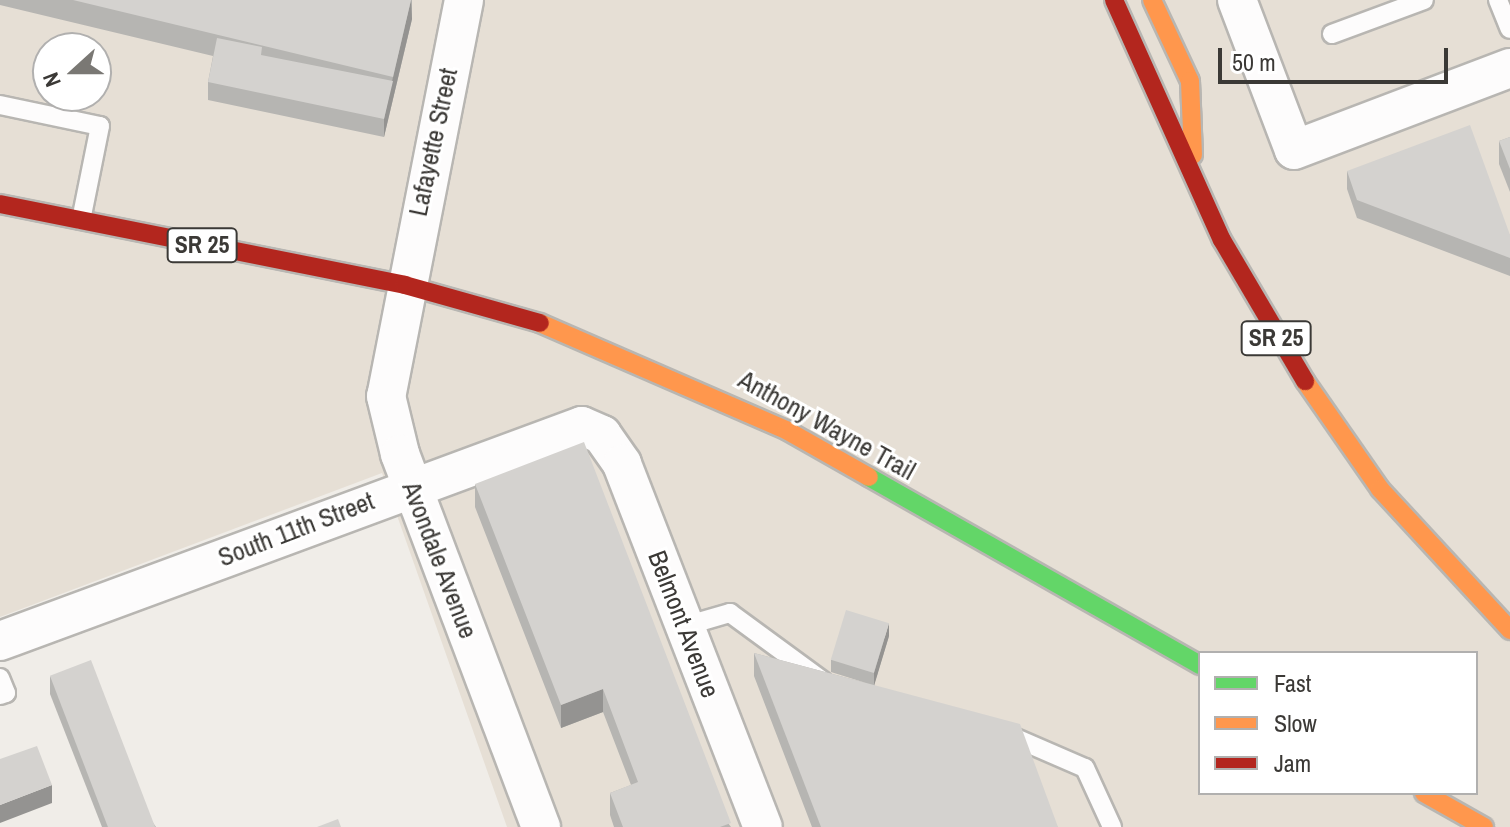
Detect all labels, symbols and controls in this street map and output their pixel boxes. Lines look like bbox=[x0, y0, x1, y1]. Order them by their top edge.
north arrow bbox=[32, 32, 112, 112]
scale bar bbox=[1222, 32, 1452, 82]
text: 50 m bbox=[1232, 46, 1276, 78]
street label: Lafayette Street bbox=[402, 65, 464, 219]
text: N bbox=[35, 68, 68, 91]
road number: SR 25 bbox=[166, 225, 238, 265]
road number: SR 25 bbox=[1240, 318, 1312, 358]
street label: Anthony Wayne Trail bbox=[733, 363, 921, 487]
street label: Avondale Avenue bbox=[396, 477, 484, 643]
street label: South 11th Street bbox=[214, 485, 378, 573]
street label: Belmont Avenue bbox=[641, 546, 727, 702]
legend bbox=[1198, 651, 1478, 795]
text: Fast bbox=[1274, 667, 1311, 699]
text: Slow bbox=[1274, 707, 1317, 739]
text: Jam bbox=[1274, 747, 1311, 779]

